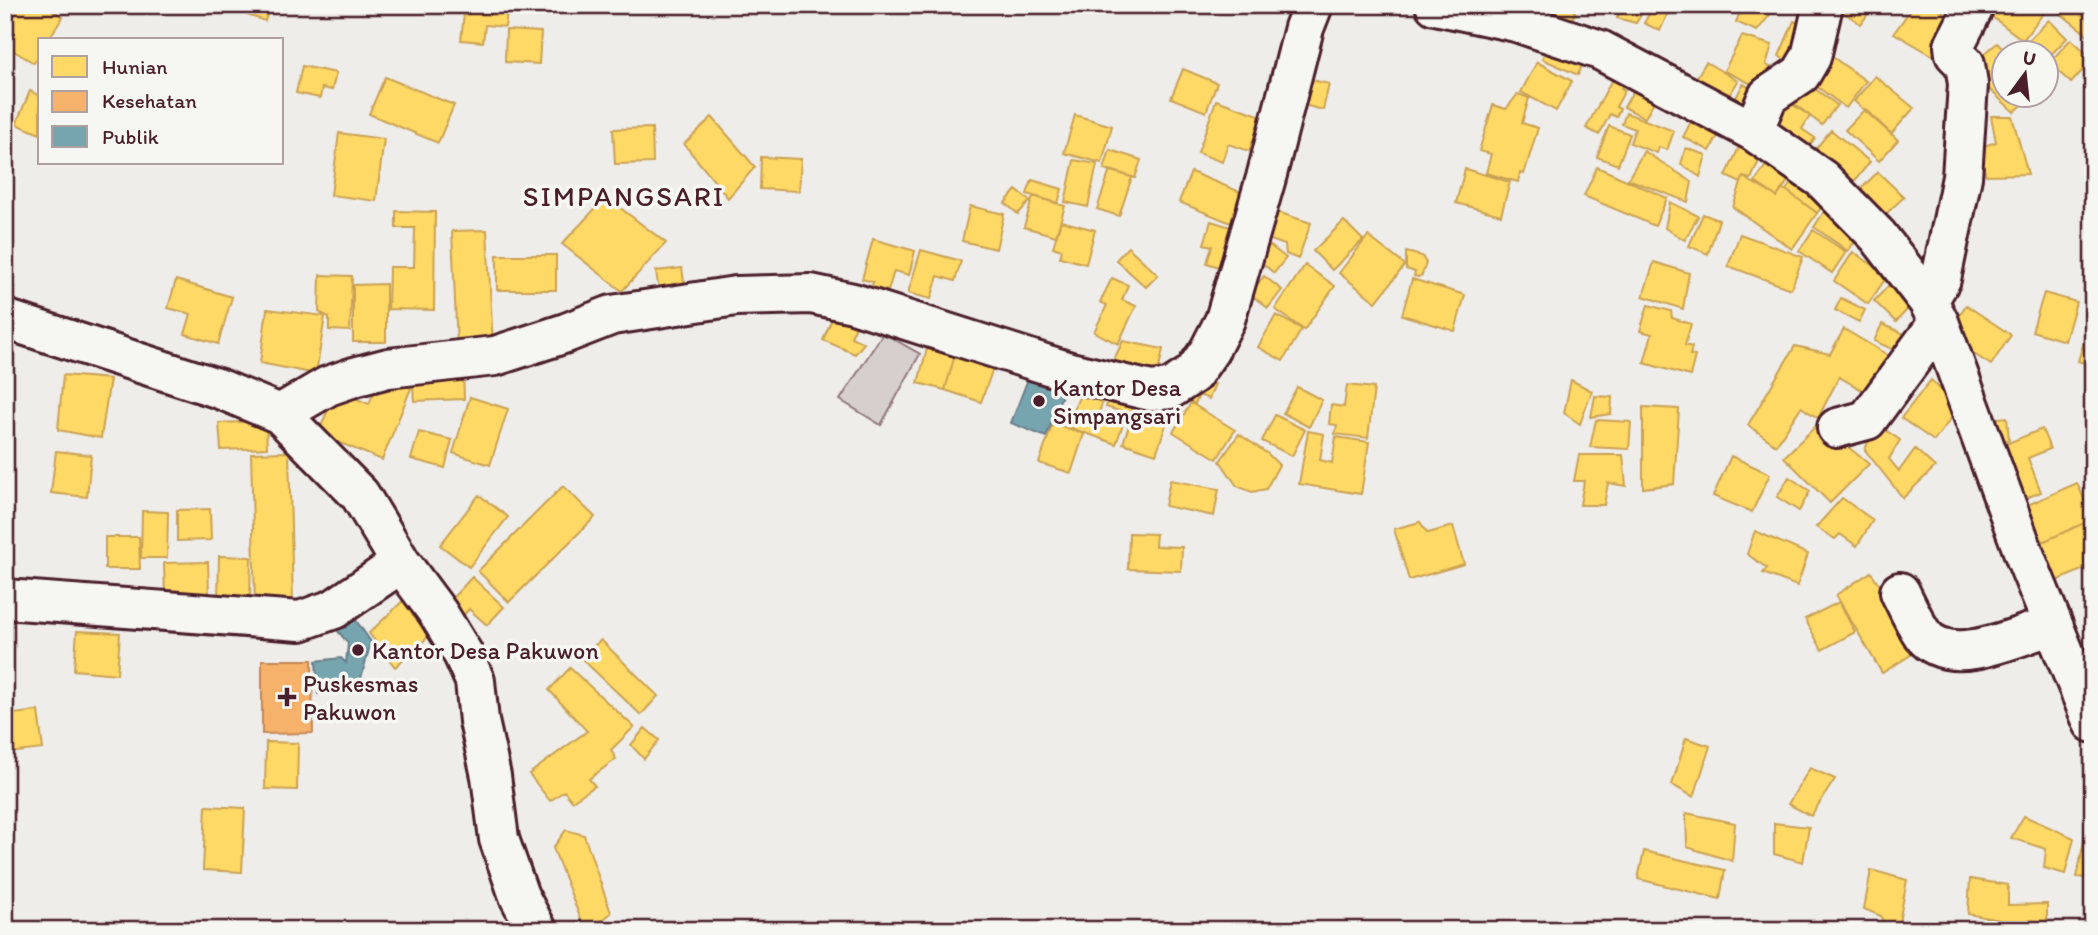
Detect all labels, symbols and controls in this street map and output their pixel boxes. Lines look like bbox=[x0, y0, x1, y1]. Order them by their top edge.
legend bbox=[38, 38, 284, 164]
north arrow bbox=[1990, 38, 2060, 108]
text: U bbox=[2020, 45, 2038, 71]
text: Hunian bbox=[102, 54, 167, 79]
text: Kesehatan bbox=[102, 88, 197, 113]
text: Publik bbox=[102, 124, 159, 149]
district label: SIMPANGSARI bbox=[523, 179, 725, 213]
place label: Kantor Desa Simpangsari bbox=[1053, 373, 1182, 430]
marker: Kantor Desa Simpangsari bbox=[1031, 393, 1047, 409]
place label: Kantor Desa Pakuwon bbox=[372, 636, 599, 665]
marker: Kantor Desa Pakuwon bbox=[350, 642, 366, 658]
place label: Puskesmas Pakuwon bbox=[303, 669, 418, 726]
marker: Puskesmas Pakuwon bbox=[277, 687, 297, 707]

